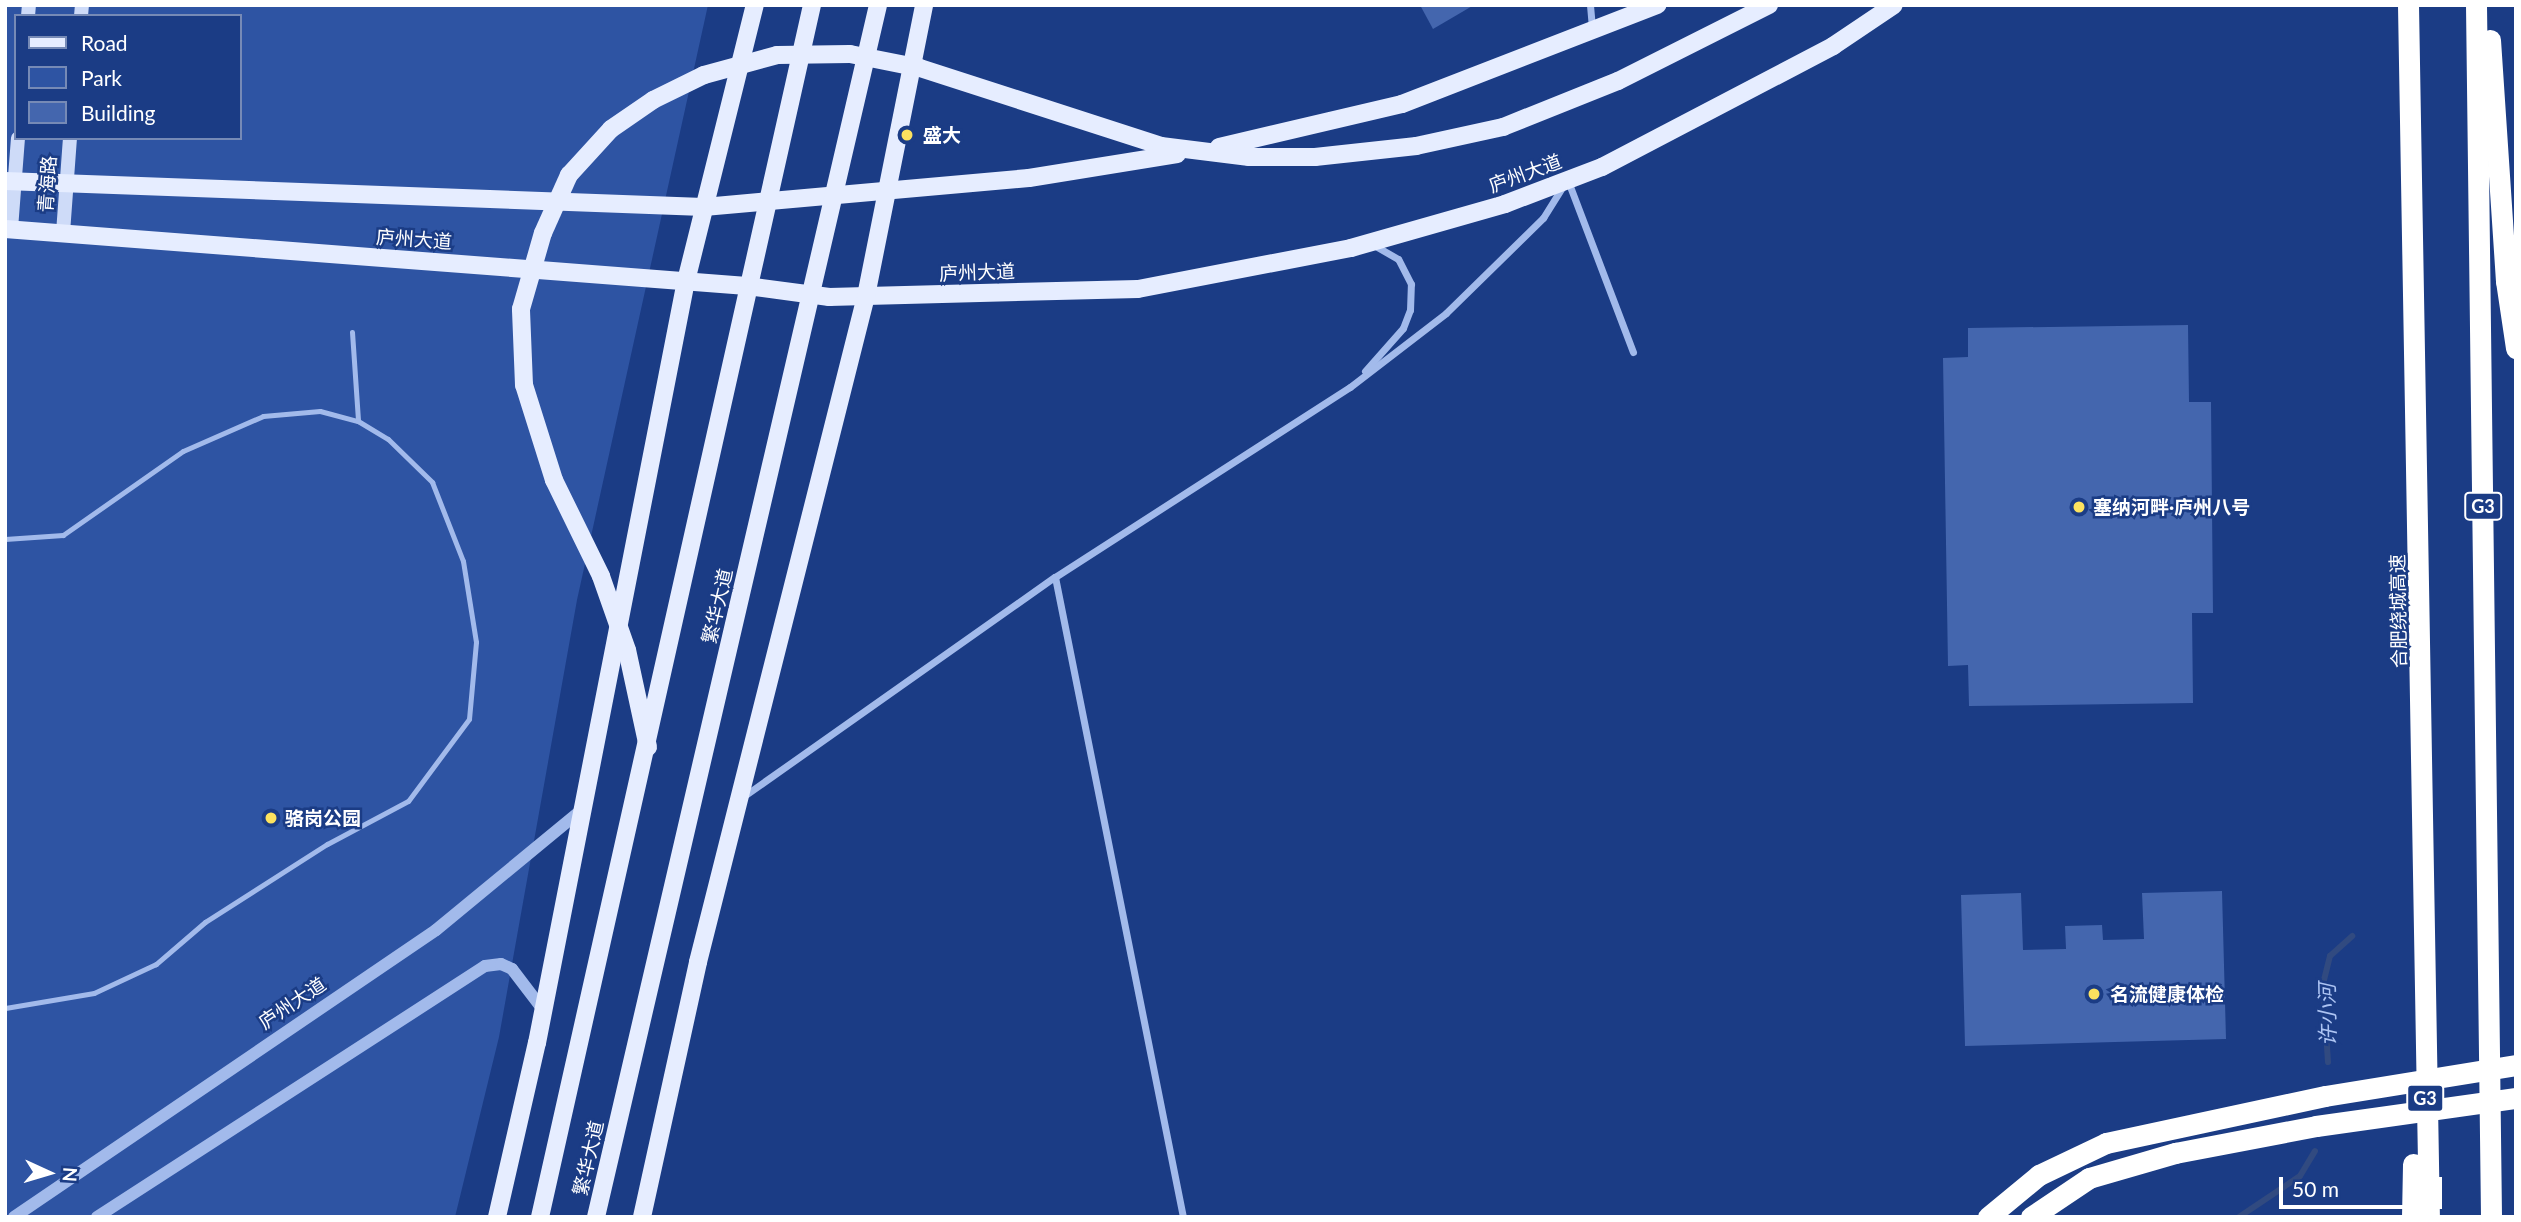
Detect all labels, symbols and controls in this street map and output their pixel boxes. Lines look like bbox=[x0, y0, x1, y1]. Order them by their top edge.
legend bbox=[14, 14, 242, 140]
text: Road bbox=[81, 30, 128, 55]
text: Park bbox=[81, 65, 122, 90]
text: Building bbox=[81, 100, 156, 125]
place label: 盛大 bbox=[923, 124, 961, 146]
marker: 盛大 bbox=[897, 125, 917, 145]
street label: 庐州大道 bbox=[1485, 149, 1565, 197]
street label: 青海路 bbox=[34, 155, 60, 213]
street label: 庐州大道 bbox=[375, 225, 453, 253]
street label: 庐州大道 bbox=[939, 259, 1015, 285]
road number: G3 bbox=[2464, 492, 2502, 520]
place label: 塞纳河畔·庐州八号 bbox=[2093, 496, 2250, 518]
marker: 塞纳河畔·庐州八号 bbox=[2071, 499, 2087, 515]
street label: 合肥绕城高速 bbox=[2386, 554, 2410, 668]
street label: 繁华大道 bbox=[697, 566, 737, 646]
place label: 骆岗公园 bbox=[285, 807, 361, 829]
marker: 骆岗公园 bbox=[263, 810, 279, 826]
street label: 庐州大道 bbox=[254, 972, 330, 1034]
place label: 名流健康体检 bbox=[2110, 983, 2224, 1005]
water label: 许小河 bbox=[2314, 983, 2340, 1047]
marker: 名流健康体检 bbox=[2084, 984, 2104, 1004]
road number: G3 bbox=[2406, 1084, 2444, 1112]
street label: 繁华大道 bbox=[568, 1118, 608, 1198]
north arrow bbox=[14, 1138, 84, 1208]
scale bar bbox=[2283, 1162, 2446, 1206]
text: N bbox=[58, 1166, 82, 1183]
text: 50 m bbox=[2292, 1176, 2339, 1201]

